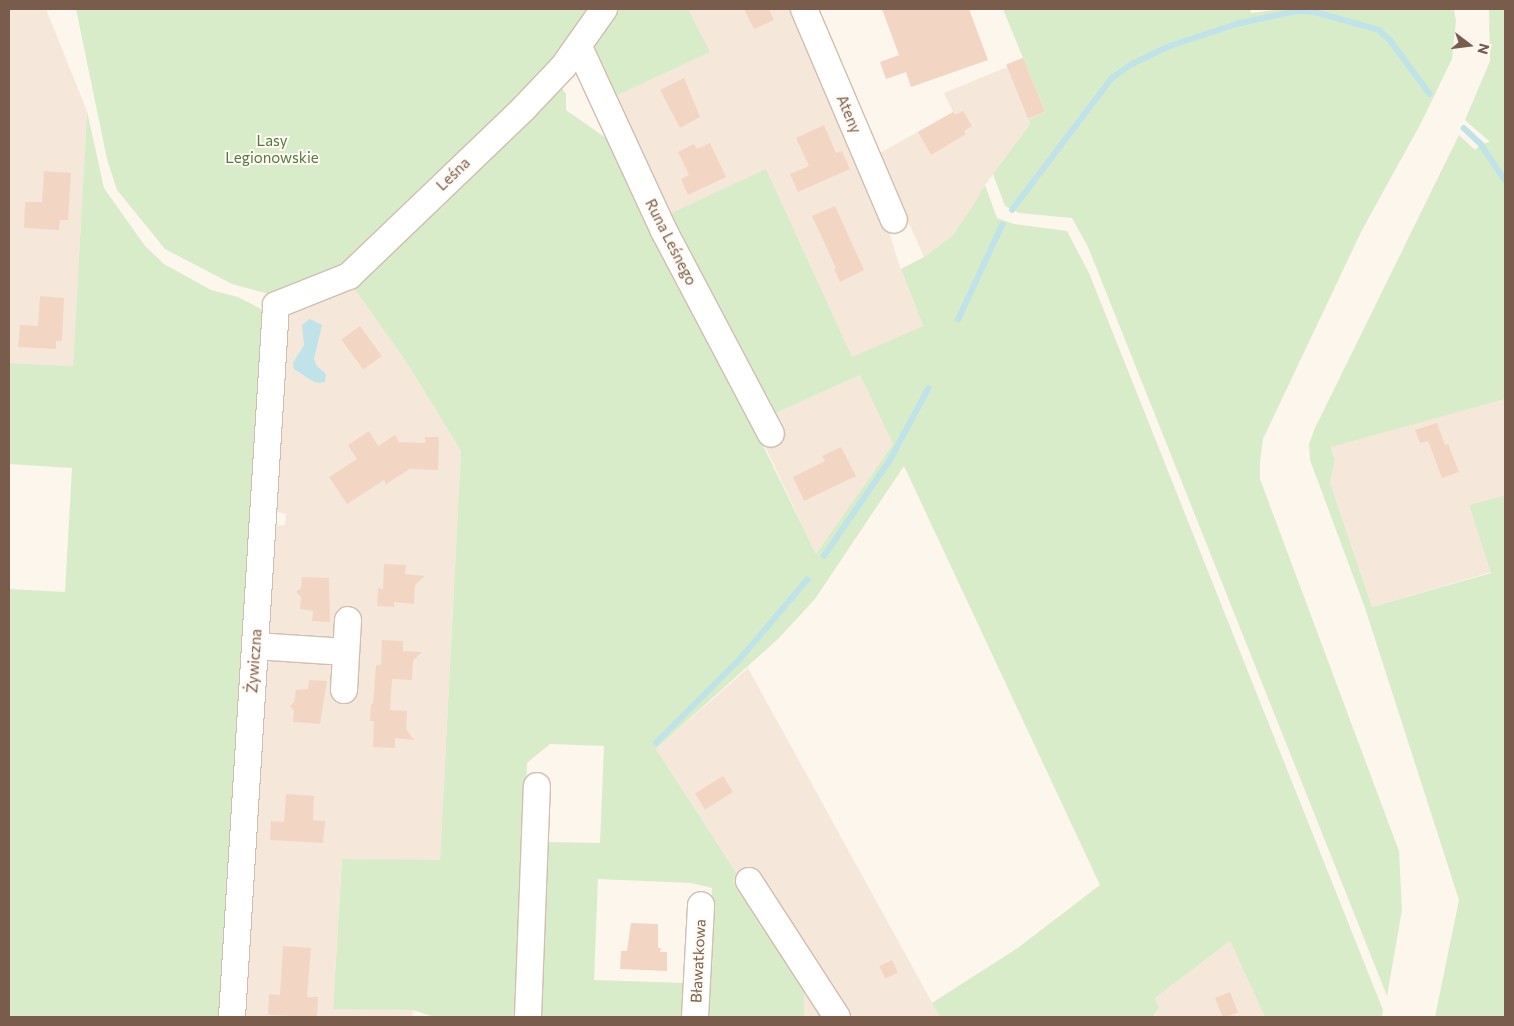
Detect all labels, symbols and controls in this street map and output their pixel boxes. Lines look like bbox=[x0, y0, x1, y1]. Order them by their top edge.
north arrow bbox=[1444, 20, 1494, 70]
text: N bbox=[1474, 42, 1494, 56]
street label: Ateny bbox=[833, 92, 865, 136]
park label: Lasy Legionowskie bbox=[225, 131, 319, 166]
street label: Leśna bbox=[432, 154, 474, 194]
street label: Runa Leśnego bbox=[642, 196, 700, 288]
street label: Żywiczna bbox=[243, 628, 265, 694]
street label: Bławatkowa bbox=[687, 919, 709, 1003]

